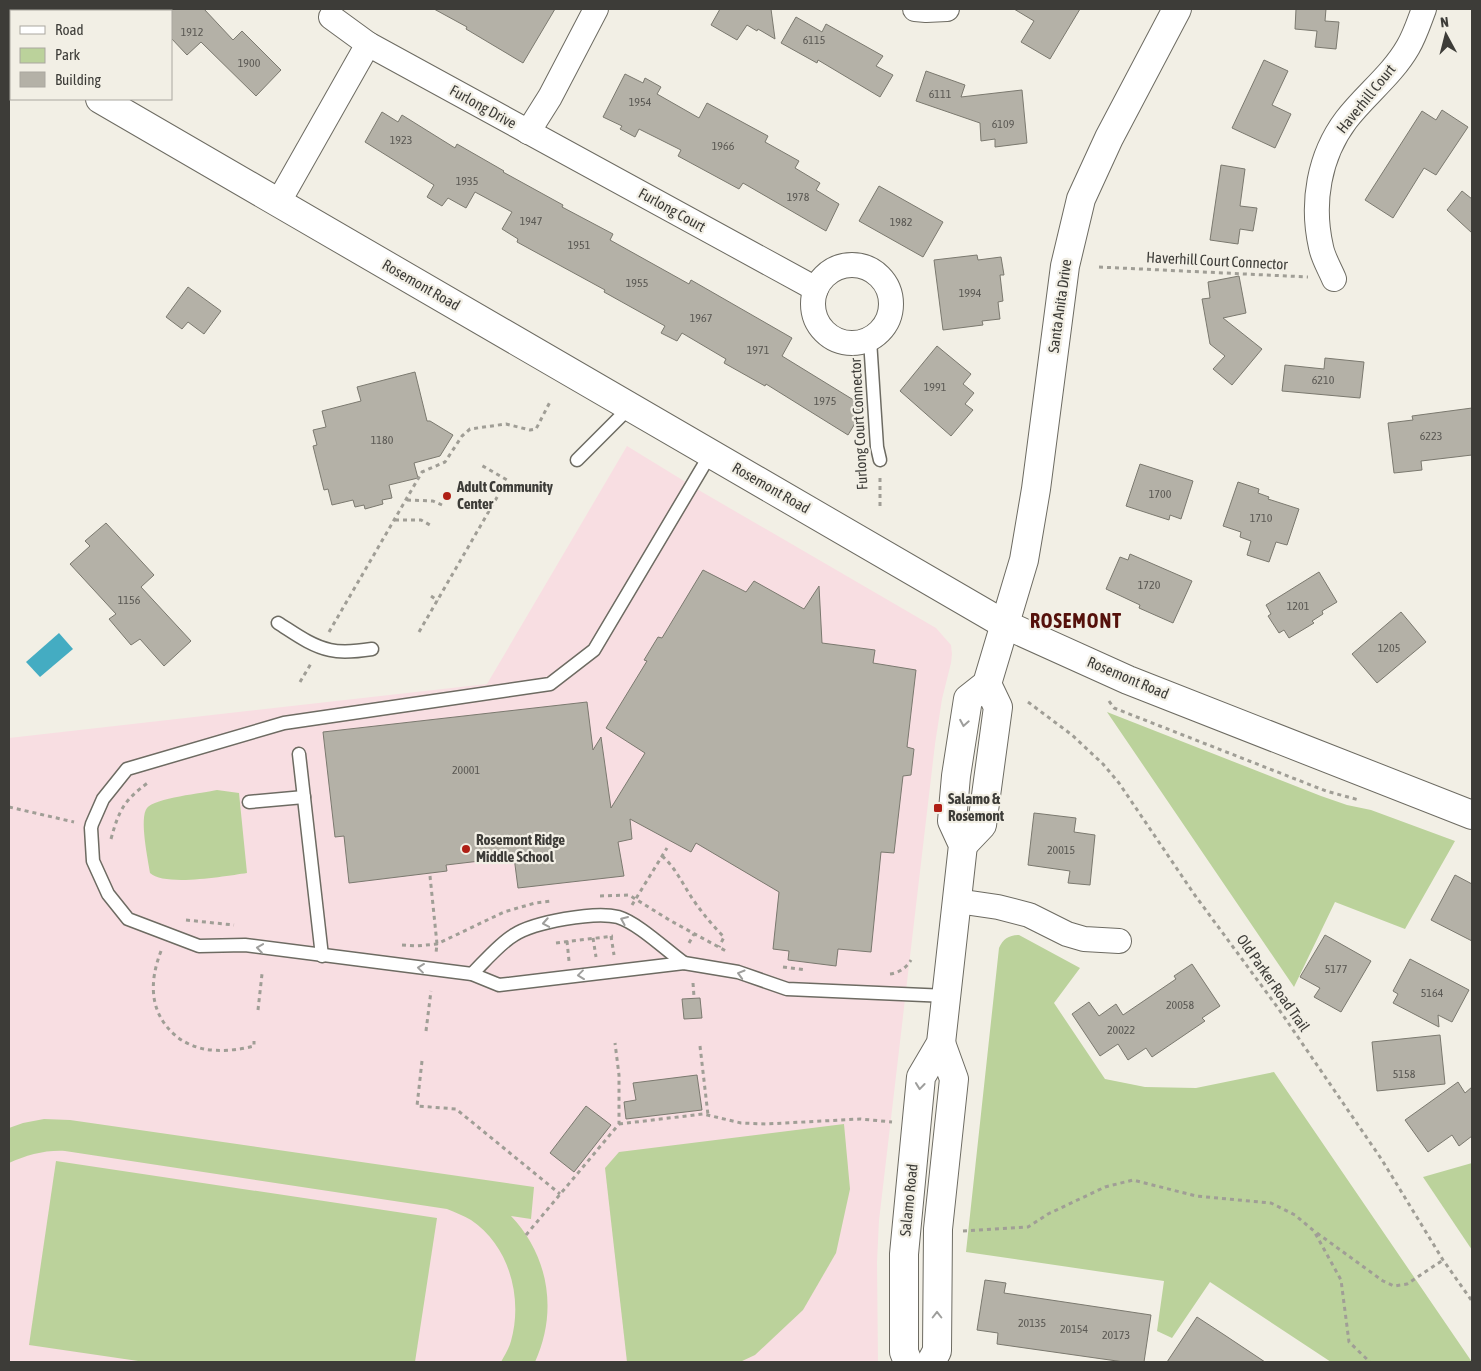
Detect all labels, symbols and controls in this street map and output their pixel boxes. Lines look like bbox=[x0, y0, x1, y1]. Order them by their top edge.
legend bbox=[10, 10, 172, 100]
north arrow bbox=[1421, 10, 1471, 60]
text: N bbox=[1439, 14, 1449, 31]
text: Road bbox=[55, 21, 84, 38]
house number: 1912 bbox=[181, 25, 203, 39]
house number: 6115 bbox=[803, 33, 825, 47]
text: Park bbox=[55, 46, 80, 63]
house number: 1900 bbox=[238, 56, 261, 70]
street label: Haverhill Court bbox=[1333, 61, 1398, 136]
text: Building bbox=[55, 71, 101, 88]
street label: Furlong Drive bbox=[447, 81, 520, 132]
house number: 6111 bbox=[929, 87, 952, 101]
house number: 1954 bbox=[629, 95, 652, 109]
house number: 6109 bbox=[992, 117, 1015, 131]
house number: 1923 bbox=[390, 133, 412, 147]
house number: 1966 bbox=[712, 139, 735, 153]
house number: 1935 bbox=[456, 174, 478, 188]
street label: Furlong Court bbox=[636, 184, 709, 235]
house number: 1978 bbox=[787, 190, 810, 204]
house number: 1947 bbox=[520, 214, 543, 228]
house number: 1982 bbox=[890, 215, 912, 229]
house number: 1951 bbox=[568, 238, 591, 252]
street label: Haverhill Court Connector bbox=[1146, 248, 1289, 273]
street label: Rosemont Road bbox=[379, 256, 463, 314]
street label: Santa Anita Drive bbox=[1045, 258, 1075, 354]
house number: 1955 bbox=[626, 276, 648, 290]
house number: 1994 bbox=[959, 286, 982, 300]
house number: 1967 bbox=[690, 311, 713, 325]
house number: 1971 bbox=[747, 343, 770, 357]
street label: Furlong Court Connector bbox=[847, 357, 870, 490]
house number: 6210 bbox=[1312, 373, 1335, 387]
house number: 1991 bbox=[924, 380, 947, 394]
house number: 1975 bbox=[814, 394, 836, 408]
house number: 6223 bbox=[1420, 429, 1442, 443]
house number: 1180 bbox=[371, 433, 394, 447]
street label: Rosemont Road bbox=[729, 459, 813, 517]
place label: Adult Community Center bbox=[456, 478, 554, 512]
house number: 1700 bbox=[1149, 487, 1172, 501]
marker: Adult Community Center bbox=[441, 490, 453, 502]
house number: 1710 bbox=[1250, 511, 1273, 525]
house number: 1720 bbox=[1138, 578, 1161, 592]
house number: 1156 bbox=[118, 593, 141, 607]
house number: 1201 bbox=[1287, 599, 1310, 613]
district label: ROSEMONT bbox=[1030, 609, 1122, 632]
house number: 1205 bbox=[1378, 641, 1400, 655]
street label: Rosemont Road bbox=[1085, 653, 1171, 702]
one-way arrow bbox=[959, 719, 969, 727]
house number: 20001 bbox=[452, 763, 480, 777]
place label: Salamo & Rosemont bbox=[948, 790, 1005, 824]
marker: Salamo & Rosemont bbox=[932, 802, 944, 814]
place label: Rosemont Ridge Middle School bbox=[476, 831, 565, 865]
marker: Rosemont Ridge Middle School bbox=[460, 843, 472, 855]
house number: 20015 bbox=[1047, 843, 1075, 857]
one-way arrow bbox=[620, 916, 629, 927]
one-way arrow bbox=[542, 918, 550, 928]
street label: Old Parker Road Trail bbox=[1234, 931, 1313, 1035]
one-way arrow bbox=[256, 943, 265, 953]
house number: 5177 bbox=[1325, 962, 1348, 976]
one-way arrow bbox=[417, 963, 425, 974]
one-way arrow bbox=[738, 969, 746, 979]
one-way arrow bbox=[576, 970, 585, 980]
house number: 5164 bbox=[1421, 986, 1444, 1000]
house number: 20058 bbox=[1166, 998, 1194, 1012]
house number: 20022 bbox=[1107, 1023, 1135, 1037]
house number: 5158 bbox=[1393, 1067, 1416, 1081]
one-way arrow bbox=[915, 1083, 926, 1091]
street label: Salamo Road bbox=[896, 1163, 921, 1237]
one-way arrow bbox=[932, 1311, 942, 1319]
house number: 20135 bbox=[1018, 1316, 1046, 1330]
house number: 20154 bbox=[1060, 1322, 1088, 1336]
house number: 20173 bbox=[1102, 1328, 1130, 1342]

